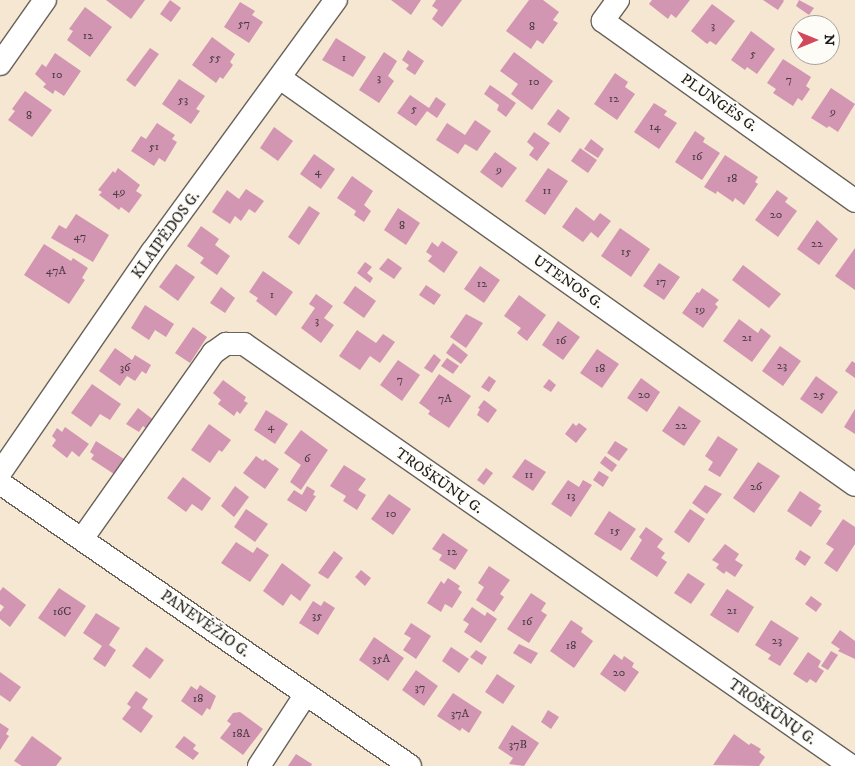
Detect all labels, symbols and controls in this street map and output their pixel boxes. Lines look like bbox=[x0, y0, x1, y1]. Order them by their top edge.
north arrow bbox=[790, 15, 840, 65]
house number: 57 bbox=[238, 17, 250, 31]
house number: 3 bbox=[711, 19, 715, 33]
house number: 8 bbox=[529, 20, 535, 34]
house number: 12 bbox=[83, 29, 93, 43]
text: N bbox=[820, 34, 838, 46]
house number: 5 bbox=[750, 47, 756, 61]
house number: 55 bbox=[209, 51, 221, 65]
house number: 1 bbox=[342, 51, 346, 65]
house number: 10 bbox=[52, 68, 62, 82]
street label: PLUNGĖS G. bbox=[677, 70, 761, 136]
house number: 3 bbox=[377, 71, 381, 85]
house number: 7 bbox=[786, 73, 792, 87]
house number: 10 bbox=[529, 75, 539, 89]
house number: 12 bbox=[609, 92, 619, 106]
house number: 53 bbox=[178, 93, 188, 107]
house number: 5 bbox=[411, 102, 417, 116]
house number: 9 bbox=[830, 105, 836, 119]
house number: 8 bbox=[26, 109, 32, 123]
house number: 14 bbox=[649, 120, 661, 134]
house number: 51 bbox=[149, 140, 159, 154]
house number: 16 bbox=[692, 150, 702, 164]
house number: 9 bbox=[496, 163, 502, 177]
house number: 4 bbox=[315, 165, 321, 179]
house number: 18 bbox=[727, 172, 737, 186]
house number: 11 bbox=[543, 184, 551, 198]
house number: 49 bbox=[113, 185, 125, 199]
street label: KLAIPĖDOS G. bbox=[128, 188, 204, 282]
house number: 20 bbox=[770, 208, 782, 222]
house number: 8 bbox=[399, 219, 405, 233]
house number: 47 bbox=[74, 230, 86, 244]
house number: 22 bbox=[811, 237, 823, 251]
house number: 15 bbox=[621, 245, 631, 259]
street label: UTENOS G. bbox=[530, 251, 606, 313]
house number: 47A bbox=[46, 264, 66, 278]
house number: 17 bbox=[656, 275, 666, 289]
house number: 12 bbox=[477, 277, 487, 291]
house number: 1 bbox=[270, 288, 274, 302]
house number: 19 bbox=[695, 303, 705, 317]
house number: 3 bbox=[315, 314, 319, 328]
house number: 21 bbox=[742, 331, 752, 345]
house number: 16 bbox=[556, 334, 566, 348]
house number: 23 bbox=[777, 359, 787, 373]
house number: 36 bbox=[120, 361, 130, 375]
house number: 18 bbox=[595, 362, 605, 376]
house number: 7 bbox=[397, 373, 403, 387]
house number: 20 bbox=[638, 388, 650, 402]
house number: 25 bbox=[813, 388, 825, 402]
house number: 7A bbox=[438, 392, 452, 406]
house number: 22 bbox=[675, 419, 687, 433]
house number: 4 bbox=[268, 420, 274, 434]
street label: TROŠKŪNŲ G. bbox=[392, 444, 486, 518]
house number: 6 bbox=[304, 452, 310, 466]
house number: 11 bbox=[525, 468, 533, 482]
house number: 26 bbox=[750, 480, 762, 494]
house number: 13 bbox=[567, 489, 575, 503]
house number: 10 bbox=[386, 507, 396, 521]
house number: 15 bbox=[610, 524, 620, 538]
house number: 12 bbox=[447, 545, 457, 559]
street label: PANEVĖŽIO G. bbox=[157, 587, 253, 661]
house number: 21 bbox=[727, 604, 737, 618]
house number: 16C bbox=[53, 605, 71, 619]
house number: 35 bbox=[312, 609, 322, 623]
house number: 16 bbox=[522, 615, 532, 629]
house number: 23 bbox=[772, 634, 782, 648]
house number: 18 bbox=[566, 639, 576, 653]
house number: 35A bbox=[372, 652, 390, 666]
house number: 20 bbox=[613, 666, 625, 680]
street label: TROŠKŪNŲ G. bbox=[725, 675, 819, 749]
house number: 37 bbox=[415, 681, 425, 695]
house number: 18 bbox=[193, 692, 203, 706]
house number: 37A bbox=[451, 707, 469, 721]
house number: 18A bbox=[232, 727, 250, 741]
house number: 37B bbox=[509, 738, 527, 752]

